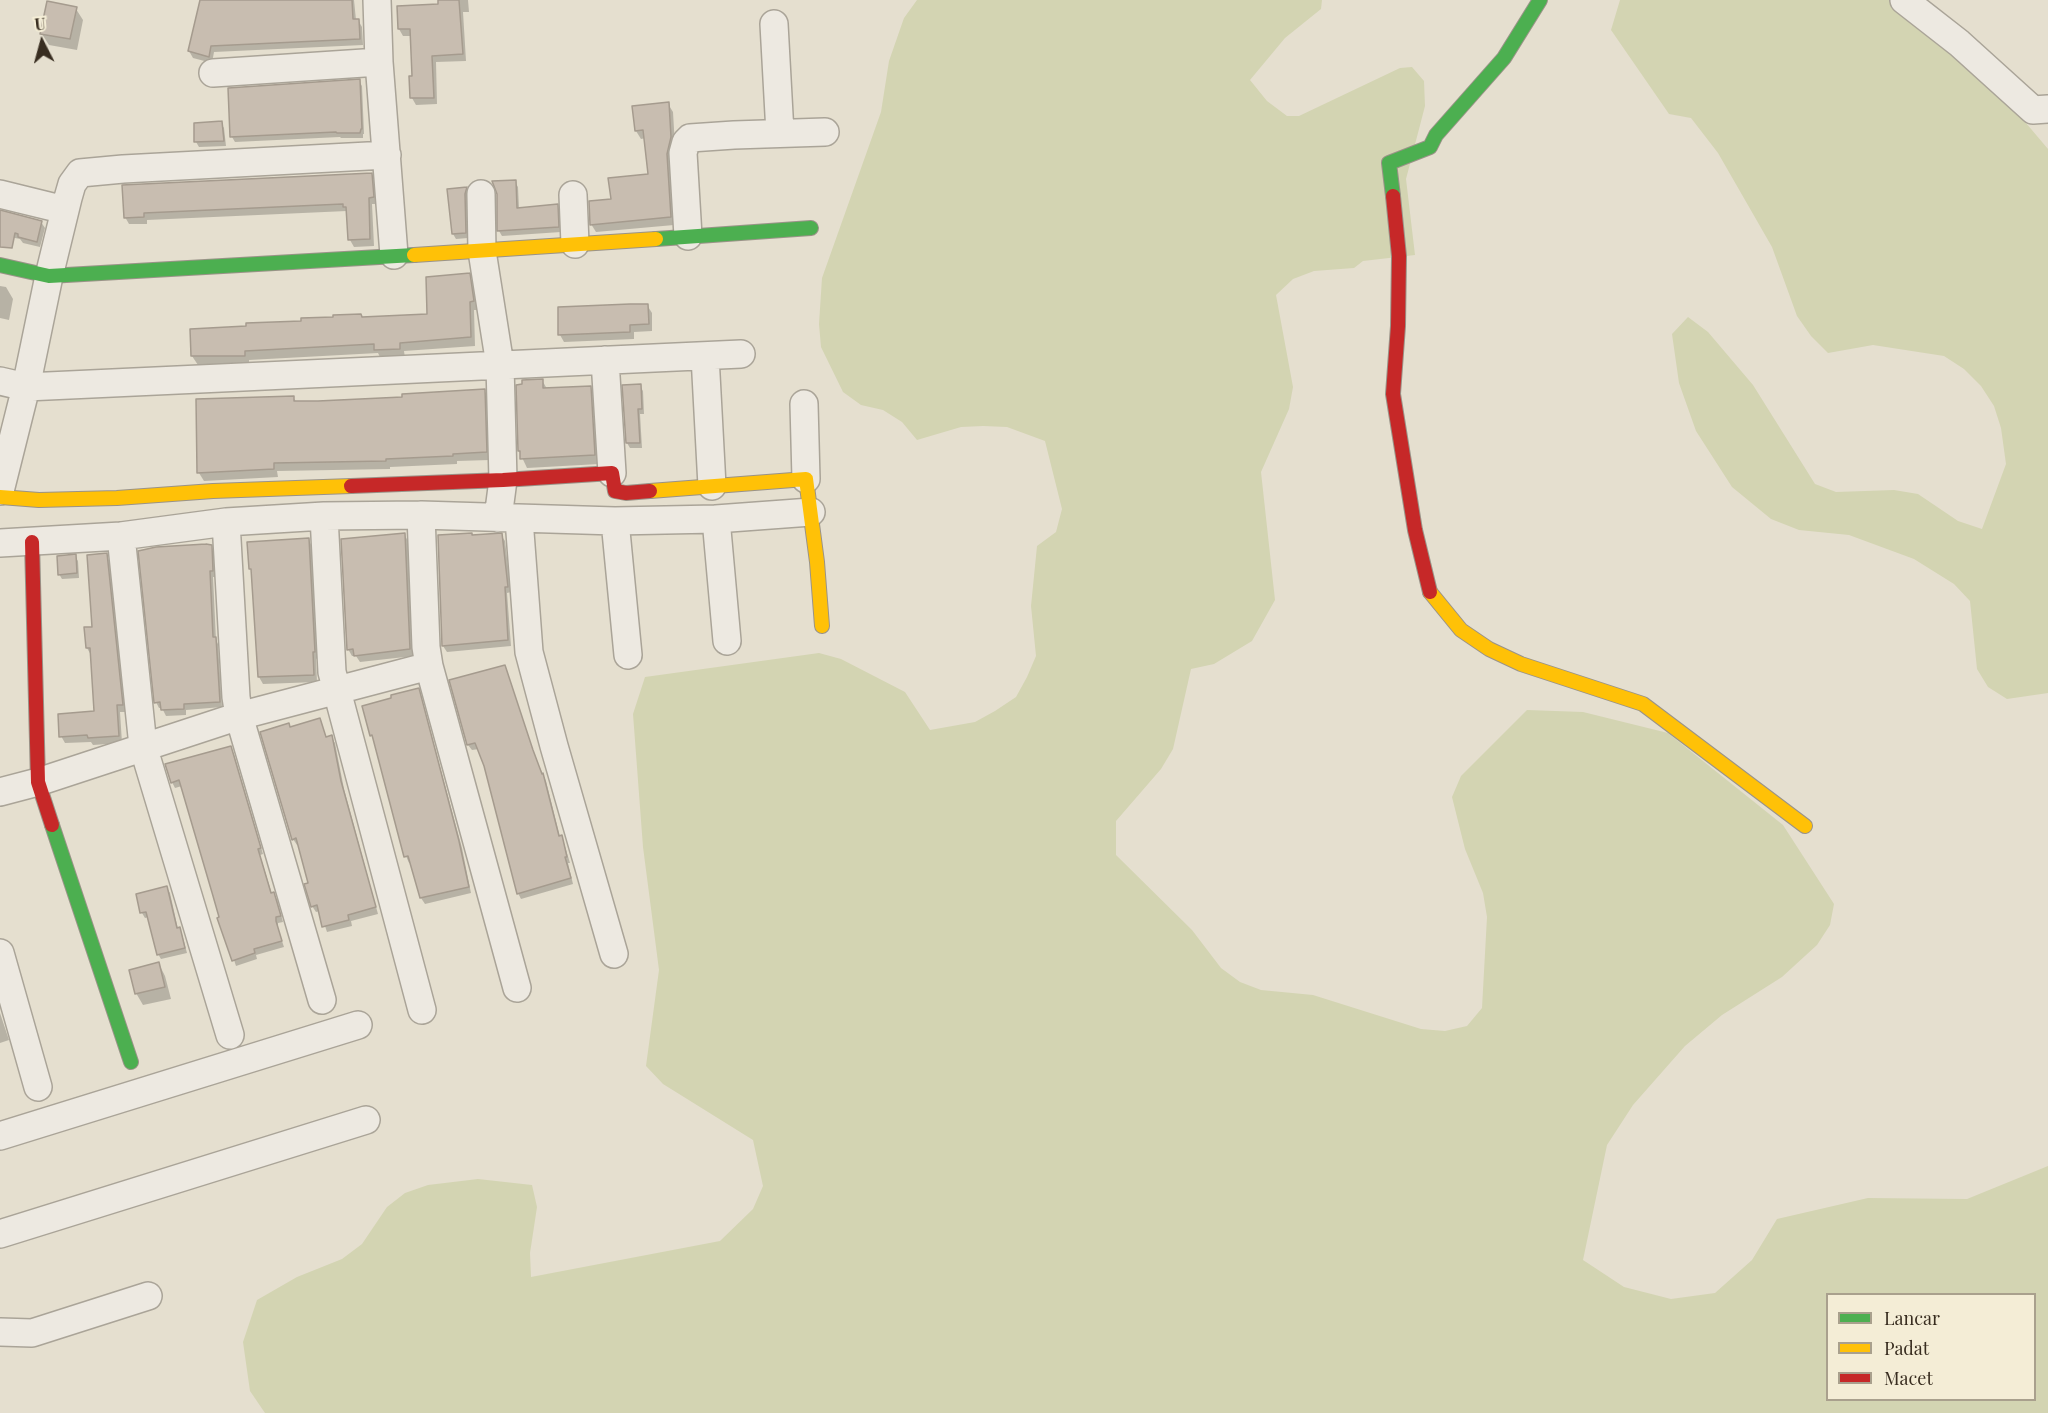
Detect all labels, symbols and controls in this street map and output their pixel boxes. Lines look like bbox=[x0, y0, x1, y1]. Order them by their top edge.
north arrow bbox=[12, 12, 72, 72]
text: U bbox=[33, 13, 47, 35]
legend bbox=[1826, 1293, 2036, 1401]
text: Lancar bbox=[1884, 1306, 1940, 1330]
text: Padat bbox=[1884, 1336, 1929, 1360]
text: Macet bbox=[1884, 1366, 1933, 1390]

